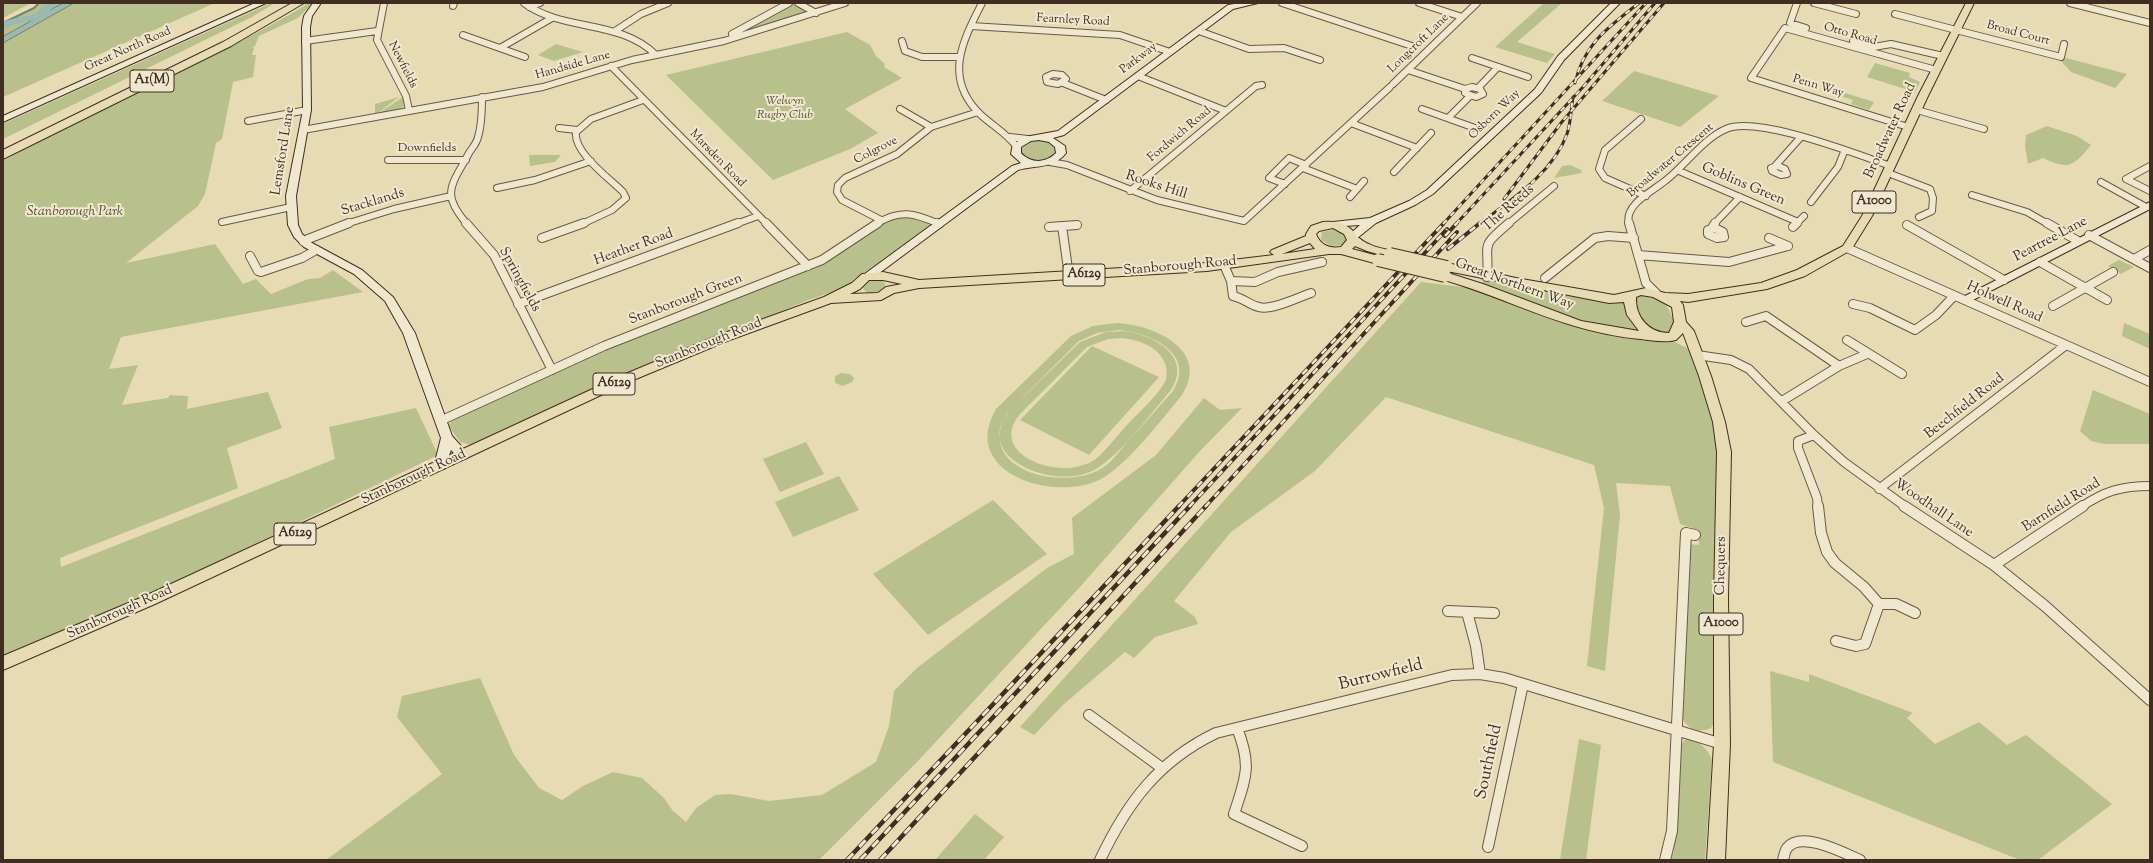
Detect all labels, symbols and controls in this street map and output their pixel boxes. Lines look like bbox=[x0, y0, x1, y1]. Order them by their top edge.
street label: Longcroft Lane bbox=[1386, 11, 1452, 77]
street label: Fearnley Road bbox=[1036, 12, 1110, 30]
street label: Broad Court bbox=[1985, 19, 2051, 49]
street label: Otto Road bbox=[1822, 21, 1878, 49]
street label: Great North Road bbox=[83, 24, 173, 76]
street label: Newfields bbox=[384, 39, 420, 91]
street label: Parkway bbox=[1117, 40, 1161, 78]
street label: Handside Lane bbox=[534, 48, 612, 84]
road number: A1(M) bbox=[130, 70, 174, 92]
street label: Penn Way bbox=[1791, 72, 1845, 102]
street label: Broadwater Road bbox=[1862, 81, 1920, 181]
street label: Osborn Way bbox=[1466, 87, 1524, 143]
park label: Welwyn Rugby Club bbox=[757, 95, 813, 123]
street label: Fordwich Road bbox=[1145, 104, 1215, 166]
street label: Lemsford Lane bbox=[269, 105, 299, 197]
street label: Broadwater Crescent bbox=[1625, 121, 1717, 201]
street label: Marsden Road bbox=[686, 127, 748, 191]
street label: Colgrove bbox=[852, 134, 900, 168]
street label: Downfields bbox=[398, 142, 456, 156]
street label: Goblins Green bbox=[1699, 160, 1787, 210]
street label: Rooks Hill bbox=[1123, 168, 1189, 204]
street label: The Reeds bbox=[1480, 182, 1538, 236]
street label: Stacklands bbox=[339, 185, 407, 221]
road number: A1000 bbox=[1852, 191, 1896, 213]
park label: Stanborough Park bbox=[27, 205, 123, 221]
street label: Peartree Lane bbox=[2011, 214, 2091, 266]
street label: Heather Road bbox=[592, 226, 676, 270]
street label: Springfields bbox=[494, 245, 544, 315]
street label: Stanborough Road bbox=[1123, 254, 1237, 280]
street label: Great Northern Way bbox=[1452, 256, 1576, 314]
road number: A6129 bbox=[1063, 264, 1105, 286]
street label: Stanborough Green bbox=[627, 271, 745, 329]
street label: Holwell Road bbox=[1963, 279, 2045, 327]
street label: Stanborough Road bbox=[653, 315, 765, 373]
street label: Beechfield Road bbox=[1922, 371, 2008, 443]
road number: A6129 bbox=[593, 373, 635, 395]
street label: Stanborough Road bbox=[359, 446, 469, 510]
street label: Barnfield Road bbox=[2020, 475, 2104, 537]
street label: Woodhall Lane bbox=[1890, 476, 1976, 542]
road number: A6129 bbox=[274, 523, 316, 545]
street label: Chequers bbox=[1713, 536, 1731, 596]
street label: Stanborough Road bbox=[65, 582, 175, 644]
road number: A1000 bbox=[1699, 613, 1743, 635]
street label: Burrowfield bbox=[1337, 656, 1425, 696]
street label: Southfield bbox=[1472, 723, 1508, 801]

